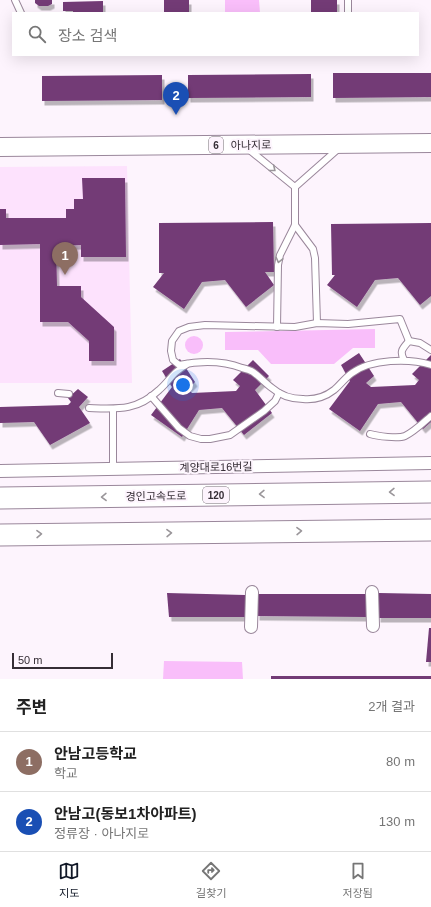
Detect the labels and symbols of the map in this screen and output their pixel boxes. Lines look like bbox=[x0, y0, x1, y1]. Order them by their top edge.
pin: 2 bbox=[163, 82, 189, 115]
road number: 6 bbox=[209, 137, 223, 153]
street label: 아나지로 bbox=[231, 139, 271, 151]
one-way arrow bbox=[268, 165, 275, 172]
pin: 1 bbox=[52, 242, 78, 275]
one-way arrow bbox=[276, 257, 284, 263]
your location bbox=[173, 375, 193, 395]
street label: 계양대로16번길 bbox=[179, 460, 253, 474]
road number: 120 bbox=[203, 487, 229, 503]
one-way arrow bbox=[389, 488, 395, 497]
street label: 경인고속도로 bbox=[126, 489, 186, 503]
one-way arrow bbox=[259, 490, 265, 498]
one-way arrow bbox=[101, 493, 107, 501]
one-way arrow bbox=[296, 527, 302, 536]
one-way arrow bbox=[166, 529, 172, 537]
one-way arrow bbox=[36, 530, 42, 539]
scale bar bbox=[12, 651, 113, 670]

